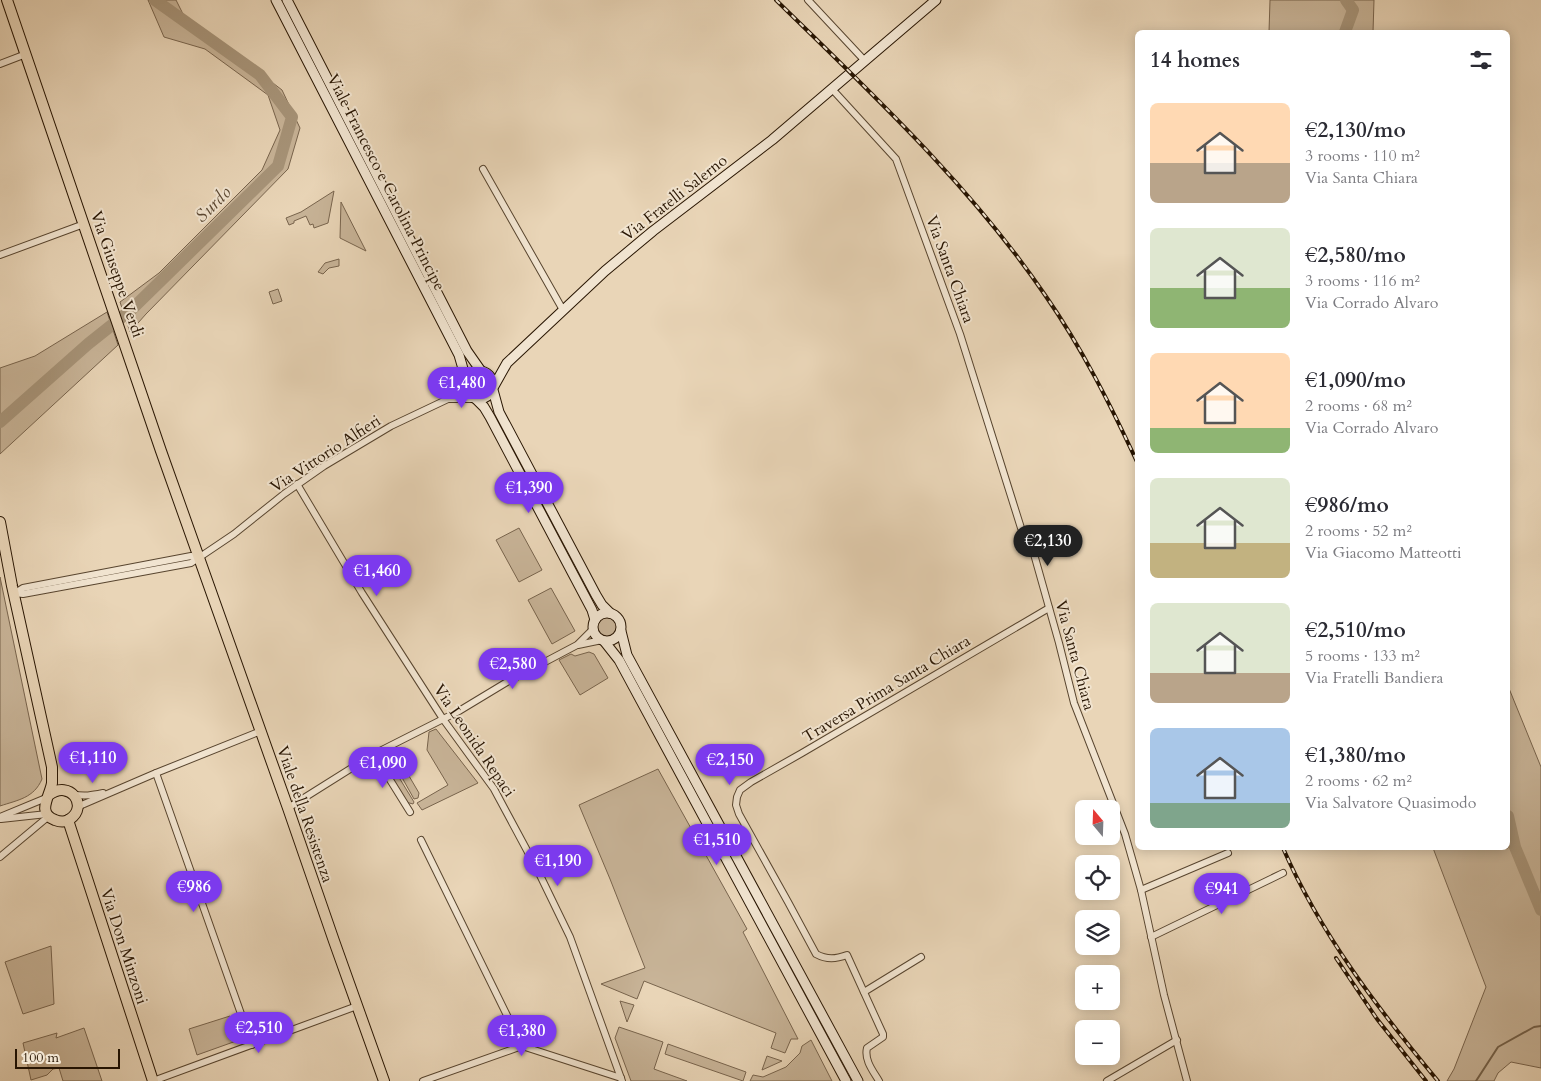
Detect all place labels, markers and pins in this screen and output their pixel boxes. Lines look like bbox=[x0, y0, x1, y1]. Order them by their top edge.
pin: €1,480 bbox=[421, 366, 503, 409]
pin: €1,390 bbox=[488, 472, 570, 514]
pin: €2,130 bbox=[1007, 524, 1089, 567]
pin: €1,460 bbox=[336, 554, 418, 597]
pin: €2,580 bbox=[472, 648, 554, 690]
pin: €1,110 bbox=[52, 742, 134, 784]
pin: €2,150 bbox=[689, 744, 771, 786]
pin: €1,090 bbox=[342, 746, 424, 789]
pin: €1,510 bbox=[676, 824, 758, 866]
pin: €1,190 bbox=[517, 844, 599, 887]
pin: €986 bbox=[164, 870, 224, 913]
pin: €941 bbox=[1192, 872, 1252, 915]
pin: €2,510 bbox=[218, 1012, 300, 1054]
pin: €1,380 bbox=[481, 1014, 563, 1057]

